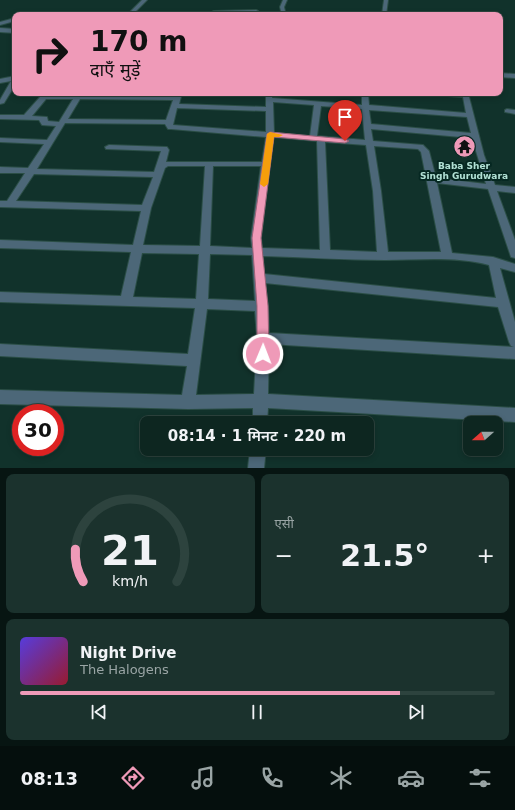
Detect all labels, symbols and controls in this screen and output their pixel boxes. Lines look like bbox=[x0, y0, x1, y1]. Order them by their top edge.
text: 170 m bbox=[90, 25, 187, 58]
icon: right bbox=[24, 28, 76, 80]
text: दाएँ मुड़ें bbox=[90, 59, 140, 80]
pin bbox=[328, 100, 362, 141]
icon: arrive bbox=[334, 106, 356, 128]
temple icon: Baba Sher Singh Gurudwara bbox=[451, 134, 477, 160]
place label: Baba Sher Singh Gurudwara bbox=[420, 161, 508, 181]
position arrow bbox=[242, 333, 284, 375]
speed limit sign: 30 bbox=[12, 404, 64, 456]
north arrow bbox=[463, 416, 503, 456]
map controls bbox=[463, 416, 503, 456]
text: 08:14 · 1 मिनट · 220 m bbox=[168, 427, 346, 445]
text: एसी bbox=[275, 516, 294, 531]
text: 21 bbox=[101, 525, 159, 574]
text: 21.5° bbox=[340, 538, 429, 573]
text: − bbox=[275, 543, 293, 568]
text: + bbox=[477, 543, 495, 568]
text: km/h bbox=[112, 572, 148, 588]
text: Night Drive bbox=[80, 644, 176, 662]
text: The Halogens bbox=[80, 662, 169, 677]
icon: previous bbox=[88, 701, 110, 723]
icon: pause bbox=[246, 701, 268, 723]
icon: next bbox=[405, 701, 427, 723]
icon: directions bbox=[119, 764, 147, 792]
icon: music bbox=[189, 764, 217, 792]
icon: phone bbox=[258, 764, 286, 792]
icon: climate bbox=[327, 764, 355, 792]
icon: car bbox=[397, 764, 425, 792]
icon: filters bbox=[466, 764, 494, 792]
text: 08:13 bbox=[21, 768, 78, 789]

